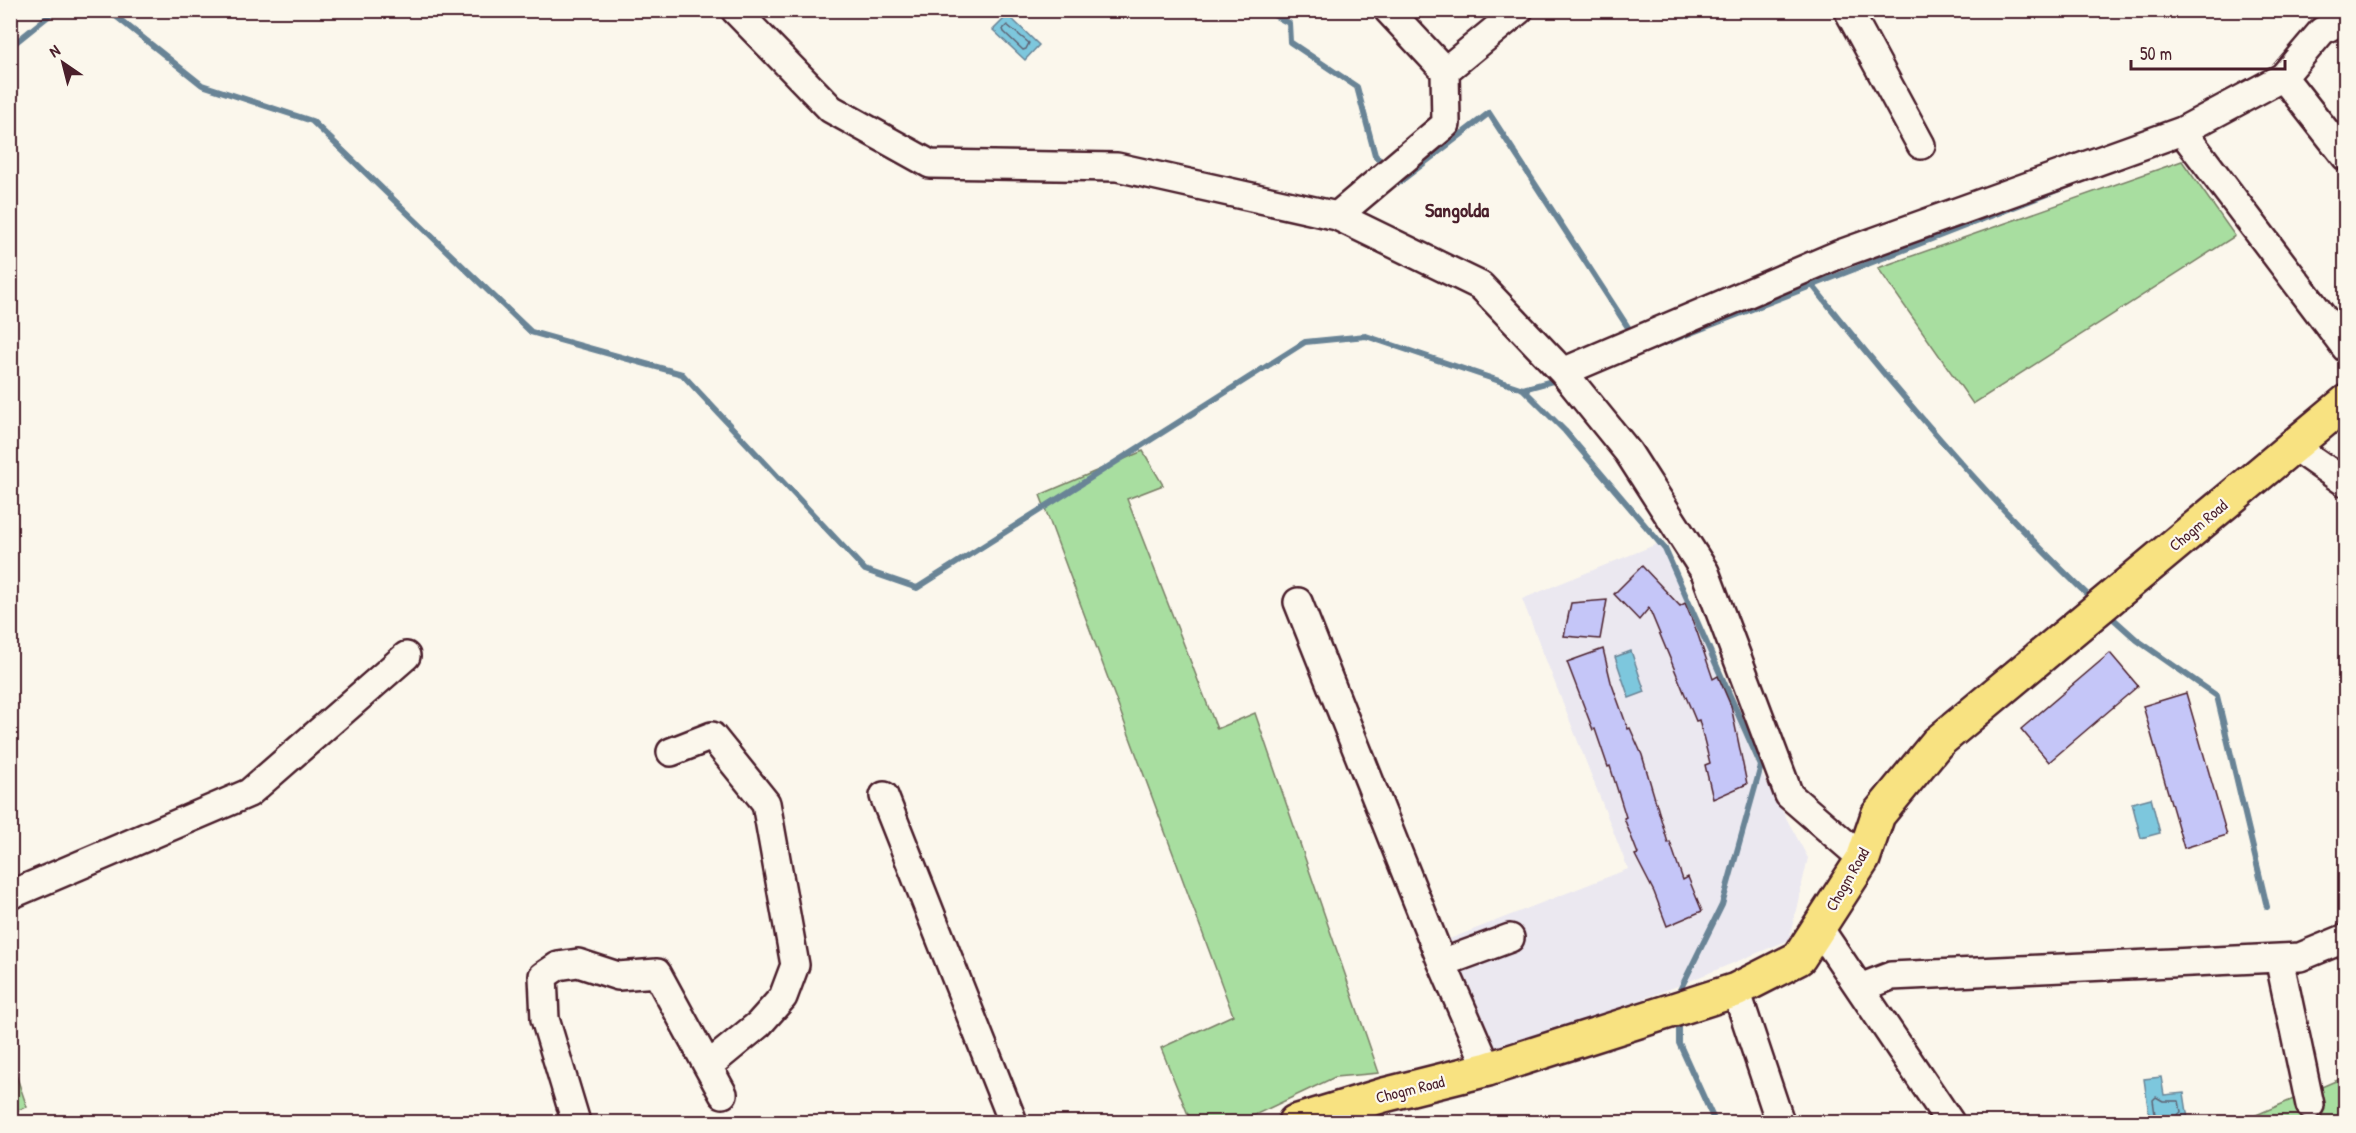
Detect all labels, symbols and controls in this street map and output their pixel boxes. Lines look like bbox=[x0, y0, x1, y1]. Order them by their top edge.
north arrow bbox=[33, 33, 93, 93]
scale bar bbox=[2131, 33, 2286, 71]
text: N bbox=[45, 39, 65, 62]
text: 50 m bbox=[2140, 41, 2172, 66]
district label: Sangolda bbox=[1425, 196, 1489, 224]
street label: Chogm Road bbox=[2164, 494, 2232, 556]
street label: Chogm Road bbox=[1820, 843, 1874, 915]
street label: Chogm Road bbox=[1373, 1070, 1447, 1108]

